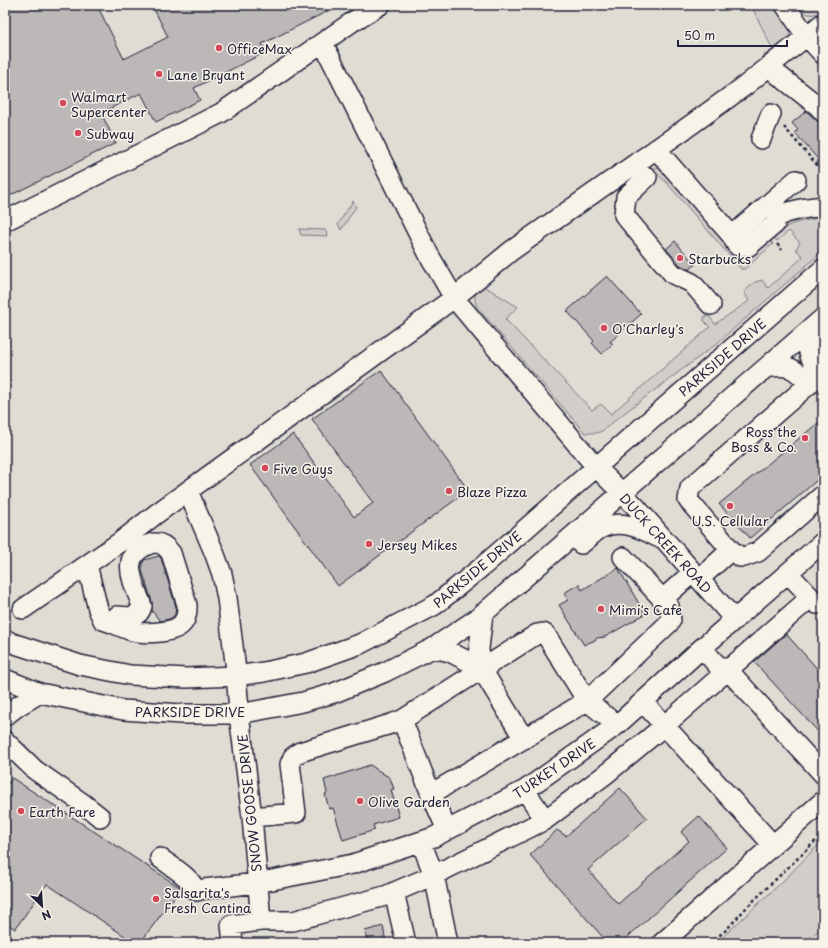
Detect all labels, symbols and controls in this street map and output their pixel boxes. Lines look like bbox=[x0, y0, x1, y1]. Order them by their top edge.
scale bar bbox=[678, 22, 787, 48]
text: 50 m bbox=[684, 26, 715, 44]
place label: OfficeMax bbox=[227, 39, 292, 58]
marker: OfficeMax bbox=[214, 43, 224, 53]
place label: Lane Bryant bbox=[167, 65, 245, 84]
marker: Lane Bryant bbox=[154, 69, 164, 79]
place label: Walmart Supercenter bbox=[71, 87, 147, 121]
marker: Walmart Supercenter bbox=[58, 98, 68, 108]
place label: Subway bbox=[86, 124, 134, 143]
marker: Subway bbox=[73, 128, 83, 138]
place label: Starbucks bbox=[688, 249, 751, 268]
marker: Starbucks bbox=[675, 253, 685, 263]
street label: PARKSIDE DRIVE bbox=[674, 314, 770, 400]
place label: O'Charley's bbox=[612, 319, 684, 338]
marker: O'Charley's bbox=[599, 323, 609, 333]
place label: Ross the Boss & Co. bbox=[730, 422, 797, 456]
marker: Ross the Boss & Co. bbox=[800, 433, 810, 443]
place label: Five Guys bbox=[273, 459, 333, 478]
marker: Five Guys bbox=[260, 463, 270, 473]
place label: Blaze Pizza bbox=[457, 482, 528, 501]
marker: Blaze Pizza bbox=[444, 486, 454, 496]
street label: DUCK CREEK ROAD bbox=[616, 489, 716, 597]
marker: U.S. Cellular bbox=[725, 501, 735, 511]
place label: U.S. Cellular bbox=[691, 511, 769, 530]
street label: PARKSIDE DRIVE bbox=[429, 526, 525, 612]
place label: Jersey Mikes bbox=[377, 535, 458, 554]
marker: Jersey Mikes bbox=[364, 539, 374, 549]
place label: Mimi's Cafe bbox=[609, 600, 682, 619]
marker: Mimi's Cafe bbox=[596, 604, 606, 614]
street label: PARKSIDE DRIVE bbox=[135, 702, 245, 721]
street label: SNOW GOOSE DRIVE bbox=[232, 733, 266, 873]
street label: TURKEY DRIVE bbox=[509, 733, 599, 803]
place label: Olive Garden bbox=[368, 792, 450, 811]
marker: Olive Garden bbox=[355, 796, 365, 806]
place label: Earth Fare bbox=[29, 802, 96, 821]
marker: Earth Fare bbox=[16, 806, 26, 816]
place label: Salsarita's Fresh Cantina bbox=[164, 883, 252, 917]
north arrow bbox=[22, 886, 62, 926]
marker: Salsarita's Fresh Cantina bbox=[151, 894, 161, 904]
text: N bbox=[39, 906, 54, 925]

